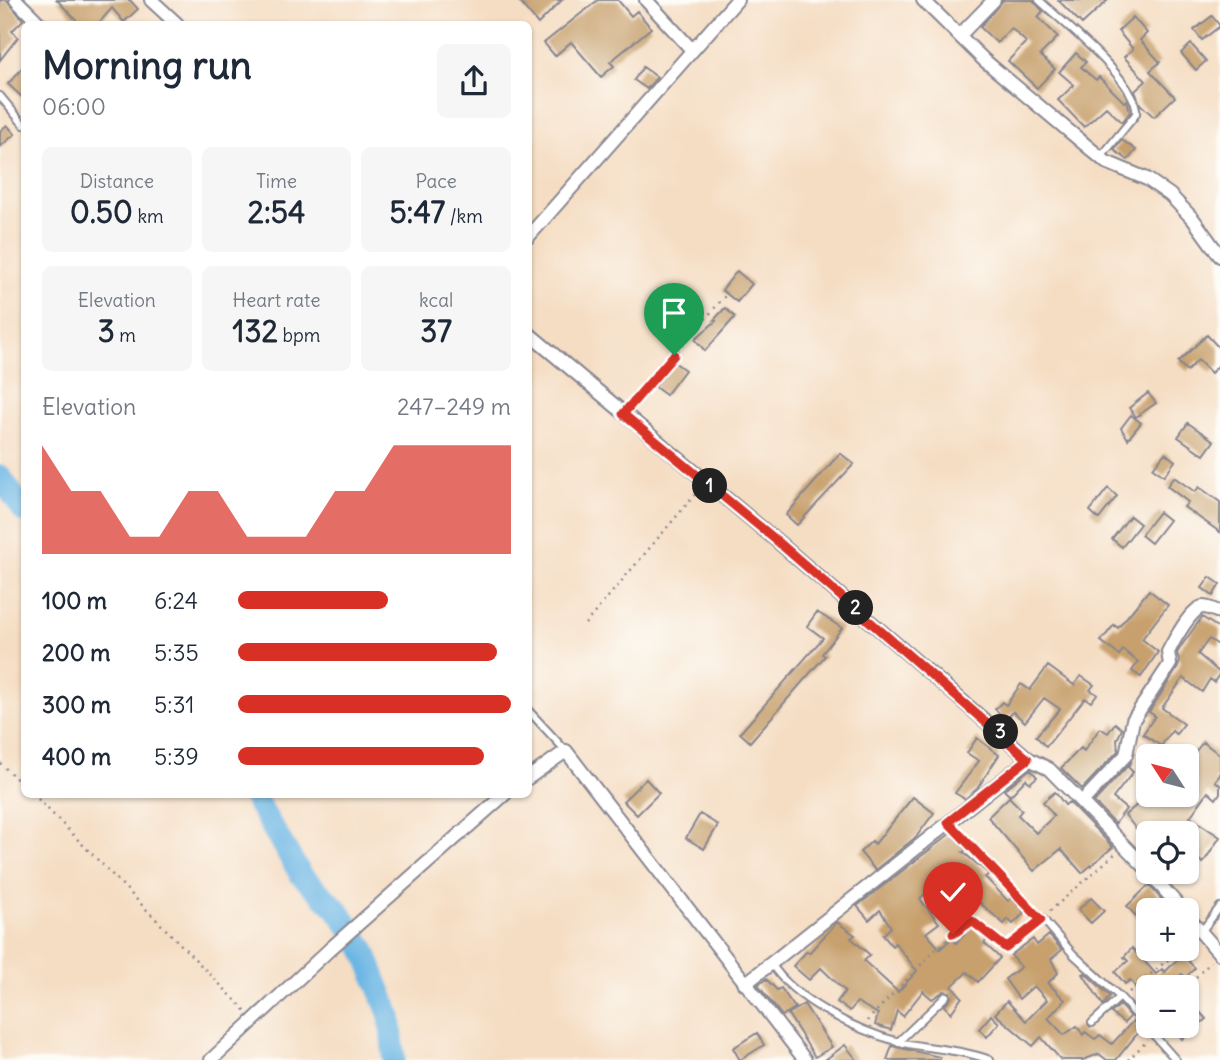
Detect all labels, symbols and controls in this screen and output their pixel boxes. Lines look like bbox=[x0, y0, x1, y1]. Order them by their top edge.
text: Morning run bbox=[42, 42, 252, 89]
button: share bbox=[437, 44, 511, 118]
text: 06:00 bbox=[42, 92, 106, 121]
text: Distance bbox=[80, 169, 154, 193]
text: Time bbox=[256, 169, 297, 193]
text: Pace bbox=[416, 169, 457, 193]
text: 0.50 bbox=[70, 193, 133, 231]
text: 2:54 bbox=[248, 193, 305, 231]
text: 5:47 bbox=[389, 193, 445, 231]
text: km bbox=[133, 204, 164, 228]
text: /km bbox=[445, 204, 483, 228]
pin bbox=[644, 283, 704, 355]
text: Elevation bbox=[78, 288, 156, 312]
text: Heart rate bbox=[232, 288, 321, 312]
text: kcal bbox=[419, 288, 453, 312]
icon: arrive bbox=[655, 294, 693, 332]
text: 3 bbox=[98, 312, 115, 350]
text: 132 bbox=[233, 312, 278, 350]
text: 37 bbox=[420, 312, 452, 350]
text: m bbox=[115, 323, 136, 347]
text: bpm bbox=[278, 323, 320, 347]
text: Elevation bbox=[42, 392, 136, 421]
text: 247–249 m bbox=[397, 392, 511, 421]
pin: 1 bbox=[692, 468, 728, 504]
text: 1 bbox=[706, 473, 713, 497]
text: 100 m bbox=[42, 586, 107, 615]
text: 6:24 bbox=[154, 586, 198, 615]
pin: 2 bbox=[838, 590, 874, 626]
text: 2 bbox=[850, 595, 861, 619]
text: 200 m bbox=[42, 638, 111, 667]
text: 5:35 bbox=[154, 638, 199, 667]
text: 300 m bbox=[42, 690, 111, 719]
text: 5:31 bbox=[154, 690, 194, 719]
pin: 3 bbox=[984, 714, 1018, 750]
text: 3 bbox=[995, 719, 1006, 743]
text: 400 m bbox=[42, 742, 111, 771]
text: 5:39 bbox=[154, 742, 199, 771]
north arrow bbox=[1136, 744, 1199, 807]
map controls bbox=[1136, 744, 1199, 1038]
button: locate bbox=[1136, 821, 1199, 884]
pin bbox=[923, 862, 983, 934]
icon: check bbox=[934, 873, 972, 911]
button: + bbox=[1136, 898, 1199, 961]
button: − bbox=[1136, 975, 1199, 1038]

